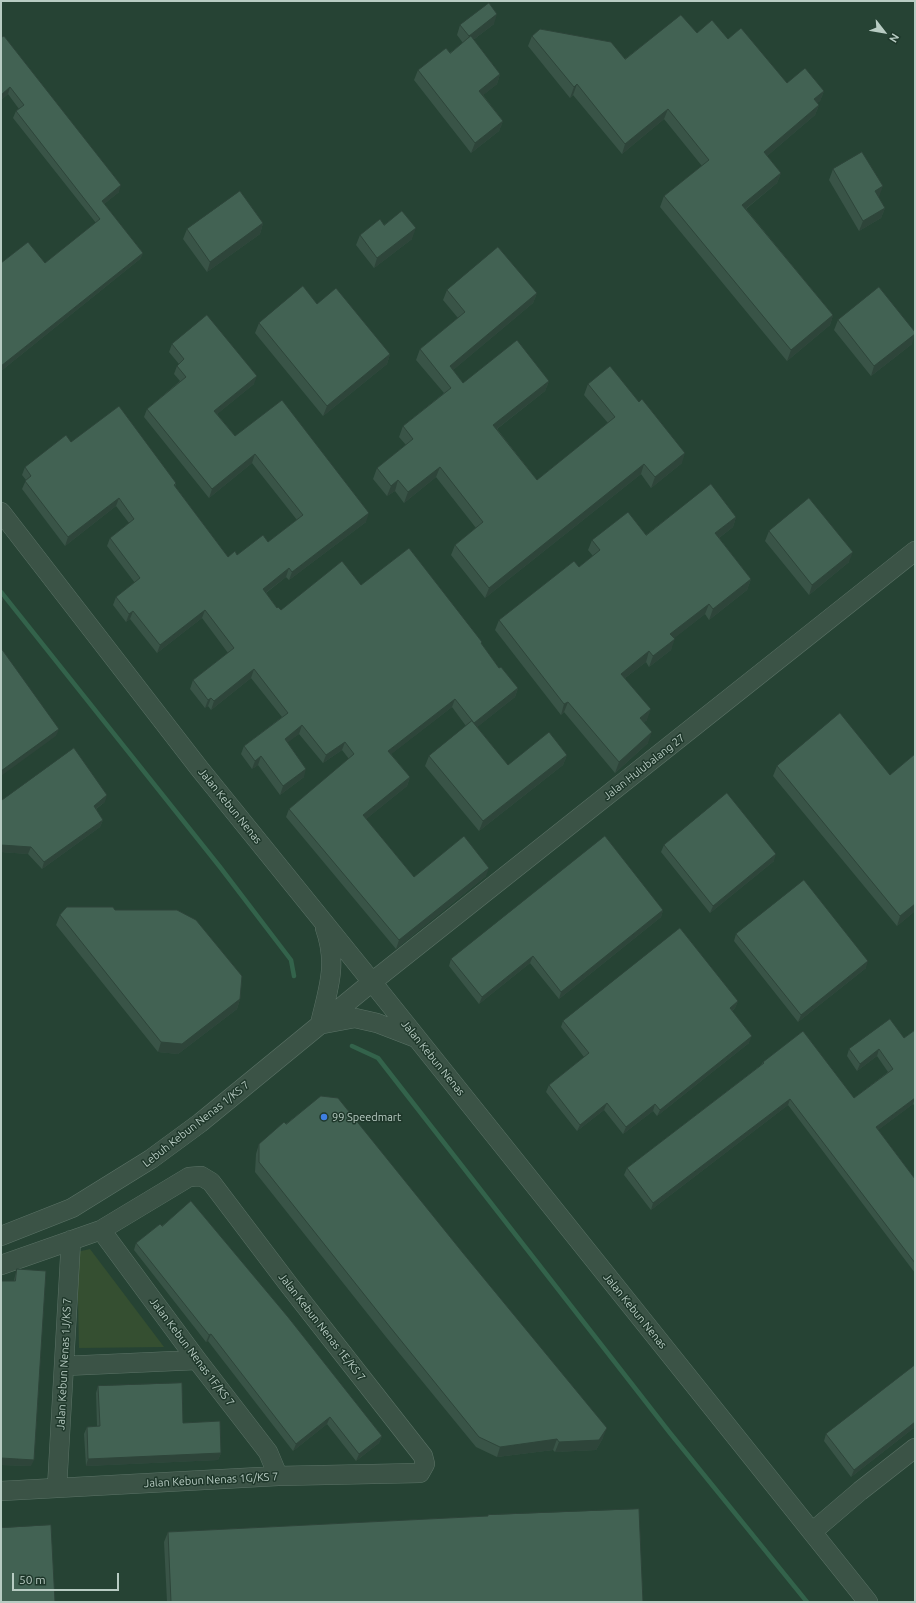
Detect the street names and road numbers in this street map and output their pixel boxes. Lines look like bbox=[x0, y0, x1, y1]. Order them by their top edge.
street label: Jalan Hulubalang 27 bbox=[601, 731, 687, 803]
street label: Jalan Kebun Nenas bbox=[196, 766, 264, 846]
street label: Jalan Kebun Nenas bbox=[399, 1018, 467, 1098]
street label: Lebuh Kebun Nenas 1/KS 7 bbox=[140, 1078, 252, 1170]
street label: Jalan Kebun Nenas 1E/KS 7 bbox=[276, 1270, 368, 1384]
street label: Jalan Kebun Nenas bbox=[601, 1271, 669, 1351]
street label: Jalan Kebun Nenas 1F/KS 7 bbox=[147, 1295, 237, 1409]
street label: Jalan Kebun Nenas 1J/KS 7 bbox=[54, 1298, 74, 1430]
street label: Jalan Kebun Nenas 1G/KS 7 bbox=[144, 1470, 278, 1490]

